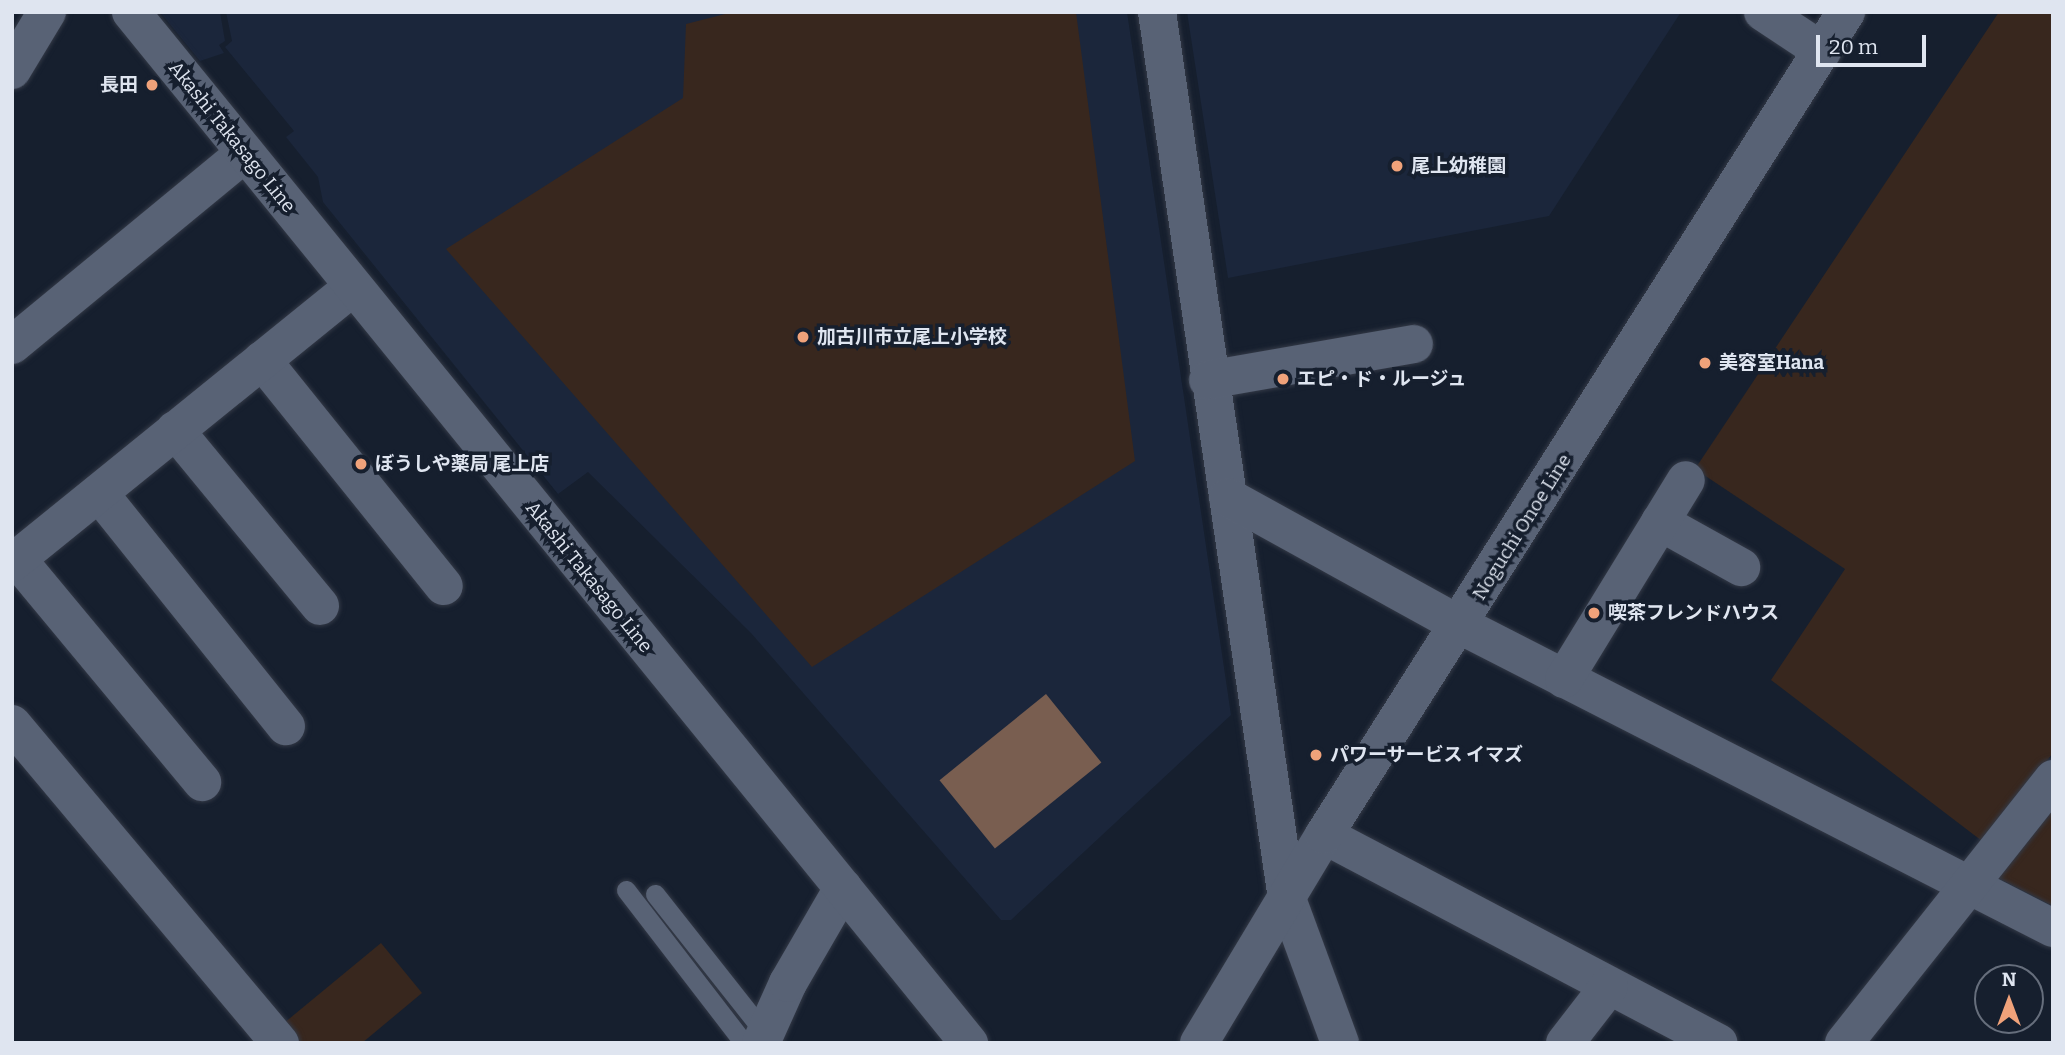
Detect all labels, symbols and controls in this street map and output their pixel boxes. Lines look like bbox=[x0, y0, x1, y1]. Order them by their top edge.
scale bar bbox=[1820, 21, 1930, 65]
text: 20 m bbox=[1829, 34, 1878, 60]
street label: Akashi Takasago Line bbox=[164, 57, 300, 217]
place label: 長田 bbox=[100, 74, 138, 96]
marker: 長田 bbox=[144, 77, 160, 93]
place label: 尾上幼稚園 bbox=[1411, 155, 1506, 177]
marker: 尾上幼稚園 bbox=[1389, 158, 1405, 174]
place label: 加古川市立尾上小学校 bbox=[817, 326, 1007, 348]
marker: 加古川市立尾上小学校 bbox=[795, 329, 811, 345]
place label: 美容室Hana bbox=[1719, 352, 1824, 374]
marker: 美容室Hana bbox=[1697, 355, 1713, 371]
place label: エピ・ド・ルージュ bbox=[1297, 368, 1468, 390]
marker: エピ・ド・ルージュ bbox=[1275, 371, 1291, 387]
street label: Noguchi Onoe Line bbox=[1468, 450, 1576, 604]
place label: ぼうしや薬局 尾上店 bbox=[375, 453, 549, 475]
marker: ぼうしや薬局 尾上店 bbox=[353, 456, 369, 472]
street label: Akashi Takasago Line bbox=[521, 497, 657, 657]
place label: 喫茶フレンドハウス bbox=[1608, 602, 1779, 624]
marker: 喫茶フレンドハウス bbox=[1586, 605, 1602, 621]
place label: パワーサービス イマズ bbox=[1330, 744, 1523, 766]
marker: パワーサービス イマズ bbox=[1308, 747, 1324, 763]
north arrow bbox=[1974, 964, 2044, 1034]
text: N bbox=[2002, 968, 2016, 991]

